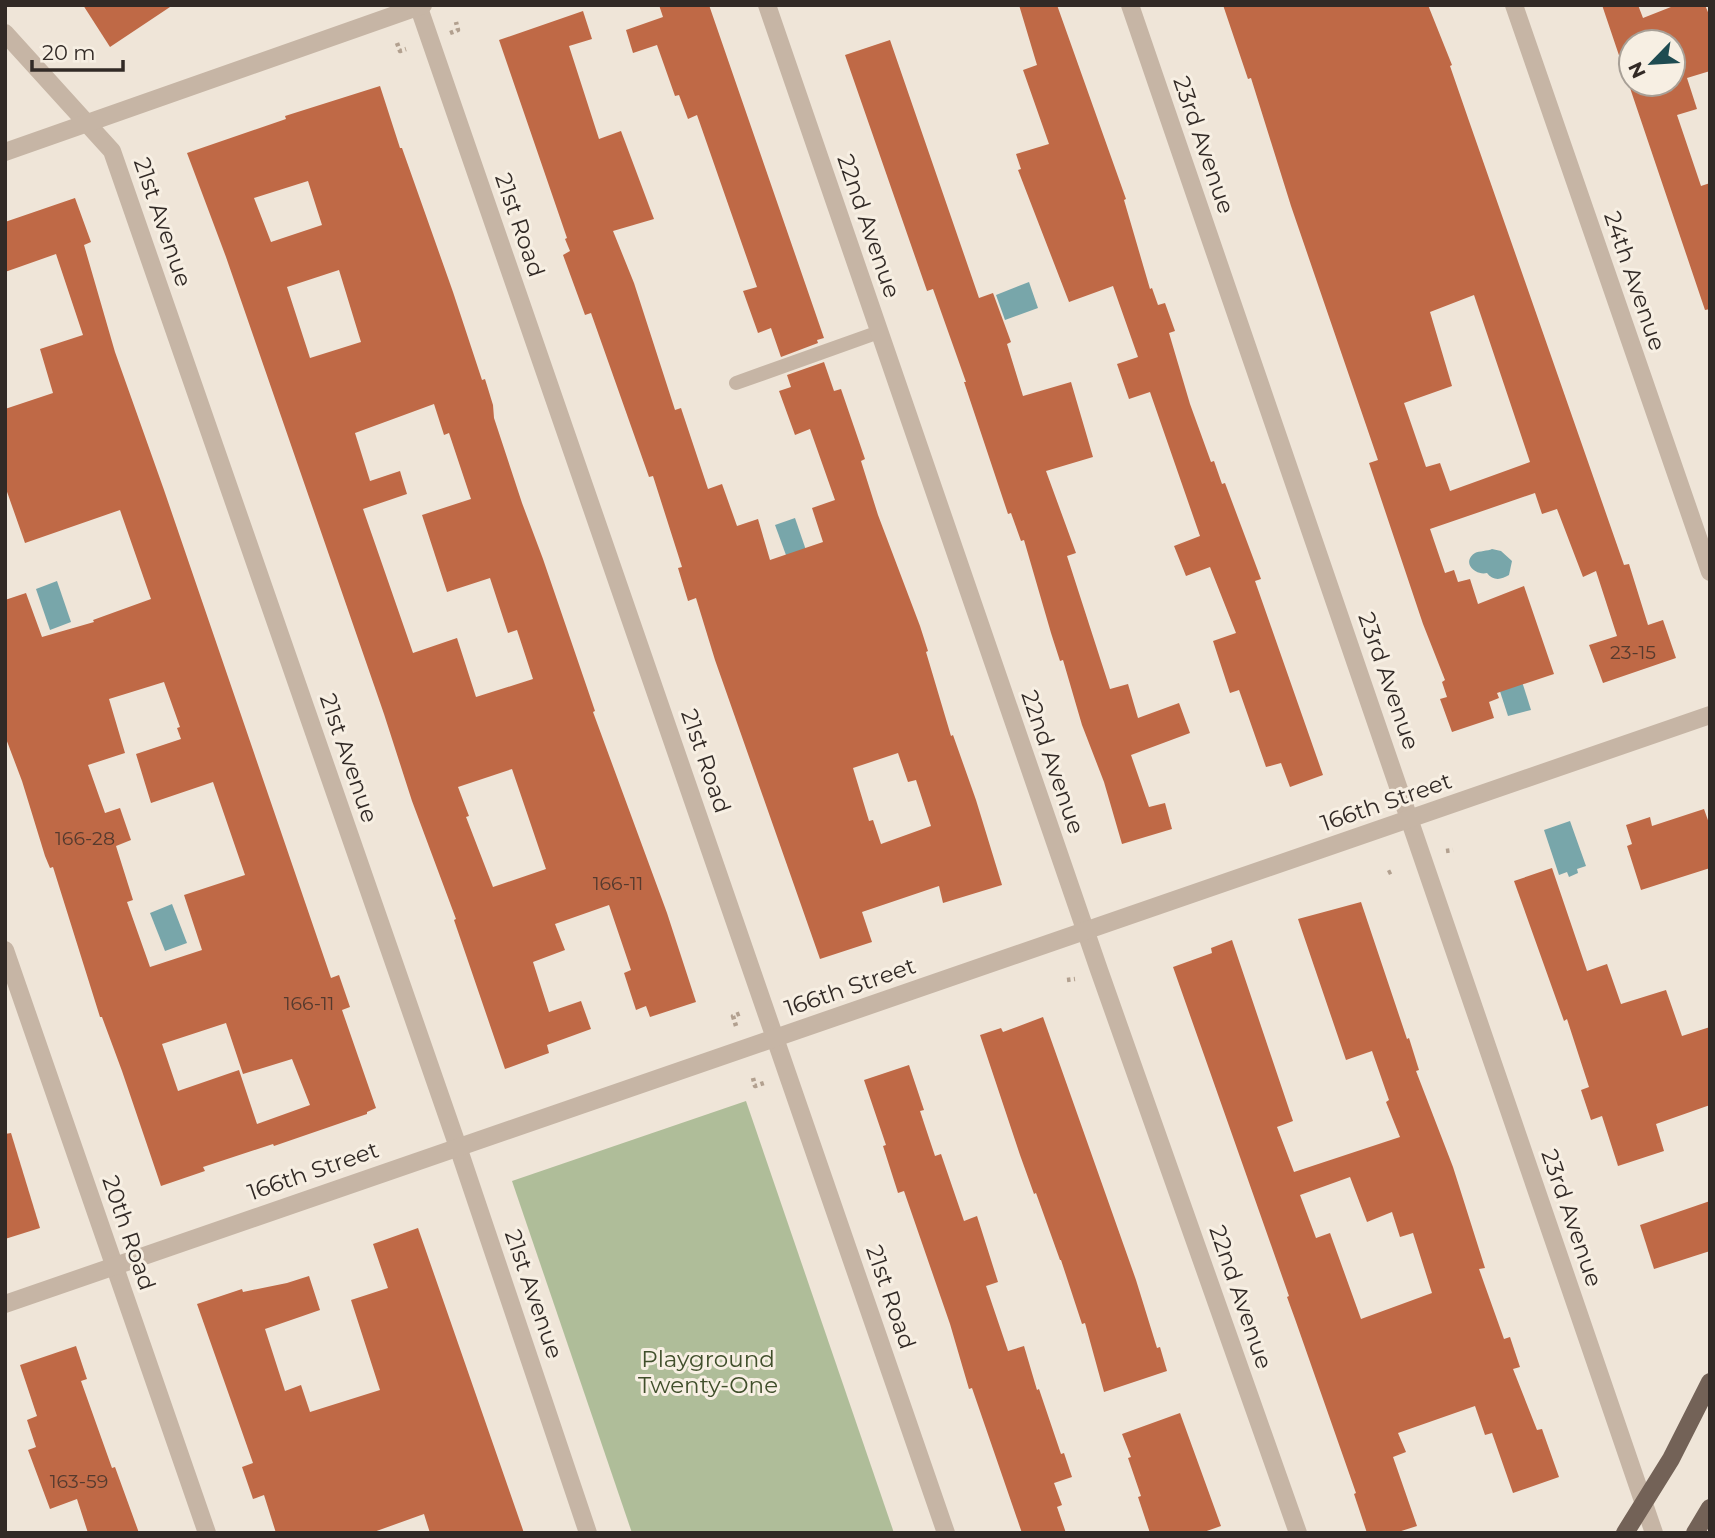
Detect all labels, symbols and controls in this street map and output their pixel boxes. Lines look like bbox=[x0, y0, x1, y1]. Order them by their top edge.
scale bar bbox=[32, 28, 122, 72]
north arrow bbox=[1617, 28, 1687, 98]
text: 20 m bbox=[42, 40, 96, 65]
text: N bbox=[1623, 58, 1651, 82]
street label: 23rd Avenue bbox=[1167, 73, 1241, 217]
street label: 22nd Avenue bbox=[831, 150, 907, 302]
street label: 21st Avenue bbox=[128, 154, 198, 290]
street label: 21st Road bbox=[489, 169, 551, 281]
street label: 24th Avenue bbox=[1598, 208, 1672, 354]
street label: 23rd Avenue bbox=[1352, 609, 1426, 753]
house number: 23-15 bbox=[1610, 641, 1656, 664]
street label: 22nd Avenue bbox=[1015, 686, 1091, 838]
street label: 21st Avenue bbox=[314, 690, 384, 826]
street label: 21st Road bbox=[675, 705, 737, 817]
street label: 166th Street bbox=[1317, 766, 1455, 838]
house number: 166-28 bbox=[55, 827, 115, 850]
house number: 166-11 bbox=[593, 872, 643, 895]
street label: 166th Street bbox=[781, 951, 919, 1023]
house number: 166-11 bbox=[284, 992, 334, 1015]
street label: 166th Street bbox=[244, 1135, 382, 1207]
street label: 23rd Avenue bbox=[1535, 1146, 1609, 1290]
street label: 20th Road bbox=[96, 1172, 162, 1294]
street label: 22nd Avenue bbox=[1203, 1221, 1279, 1373]
street label: 21st Avenue bbox=[499, 1226, 569, 1362]
street label: 21st Road bbox=[860, 1241, 922, 1353]
park label: Playground Twenty-One bbox=[638, 1345, 778, 1399]
house number: 163-59 bbox=[50, 1470, 108, 1493]

